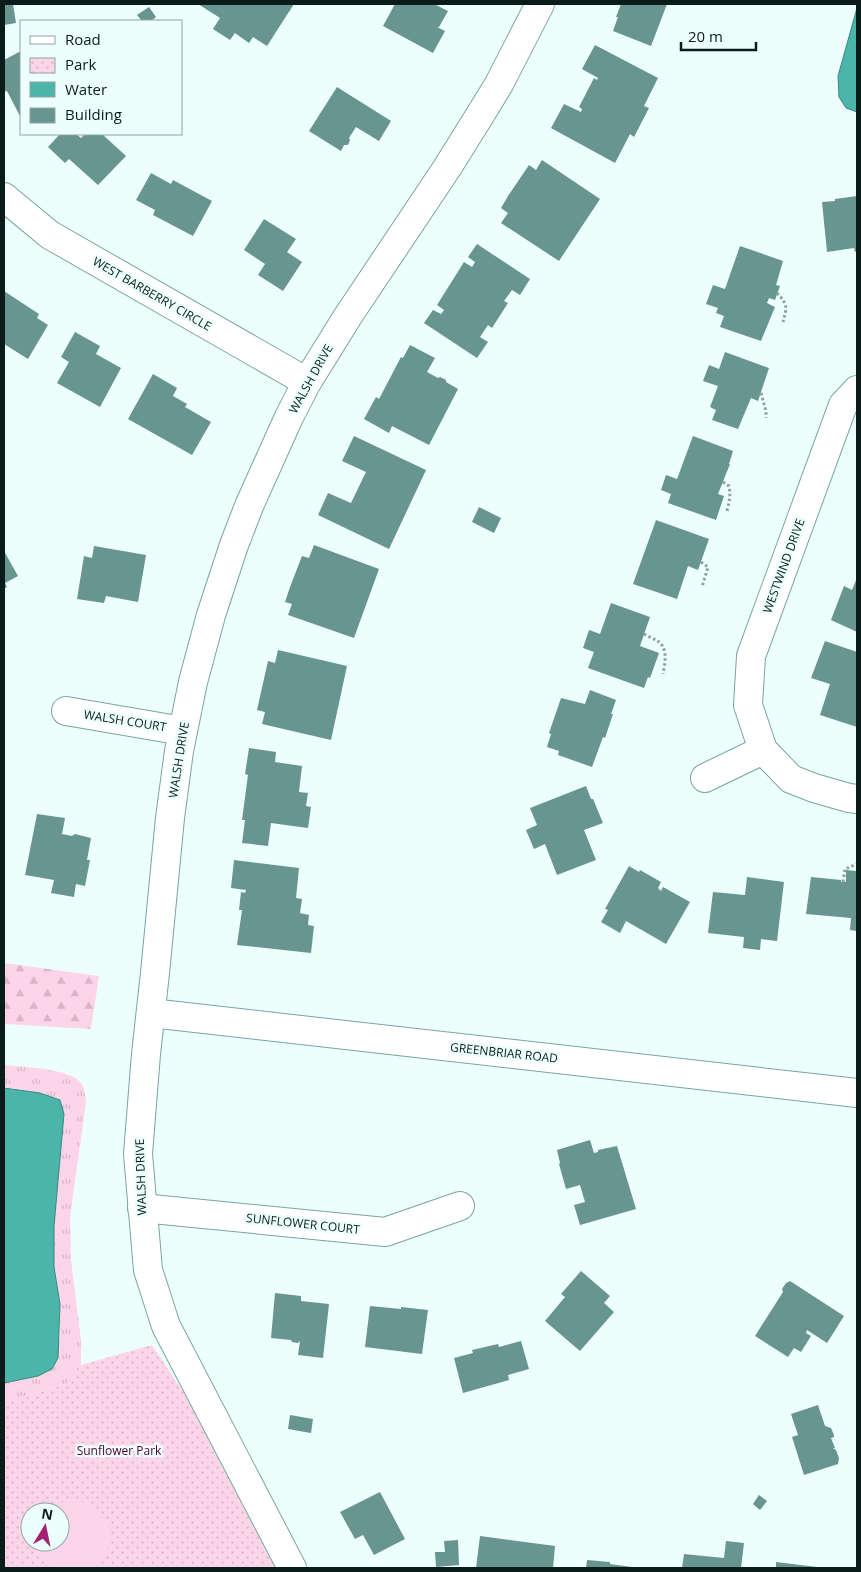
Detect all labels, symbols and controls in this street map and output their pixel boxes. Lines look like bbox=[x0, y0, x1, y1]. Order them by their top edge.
legend bbox=[20, 20, 182, 135]
scale bar bbox=[681, 20, 756, 52]
text: 20 m bbox=[688, 26, 723, 46]
text: Road bbox=[65, 29, 101, 49]
text: Park bbox=[65, 54, 96, 74]
text: Water bbox=[65, 79, 107, 99]
text: Building bbox=[65, 104, 122, 124]
street label: WEST BARBERRY CIRCLE bbox=[90, 253, 215, 335]
street label: WALSH DRIVE bbox=[285, 341, 337, 416]
street label: WESTWIND DRIVE bbox=[759, 516, 809, 615]
street label: WALSH COURT bbox=[83, 706, 168, 735]
street label: WALSH DRIVE bbox=[164, 721, 193, 799]
street label: GREENBRIAR ROAD bbox=[449, 1038, 559, 1067]
street label: WALSH DRIVE bbox=[131, 1138, 150, 1216]
street label: SUNFLOWER COURT bbox=[245, 1209, 361, 1238]
park label: Sunflower Park bbox=[77, 1442, 162, 1459]
north arrow bbox=[20, 1502, 70, 1552]
text: N bbox=[40, 1503, 55, 1524]

